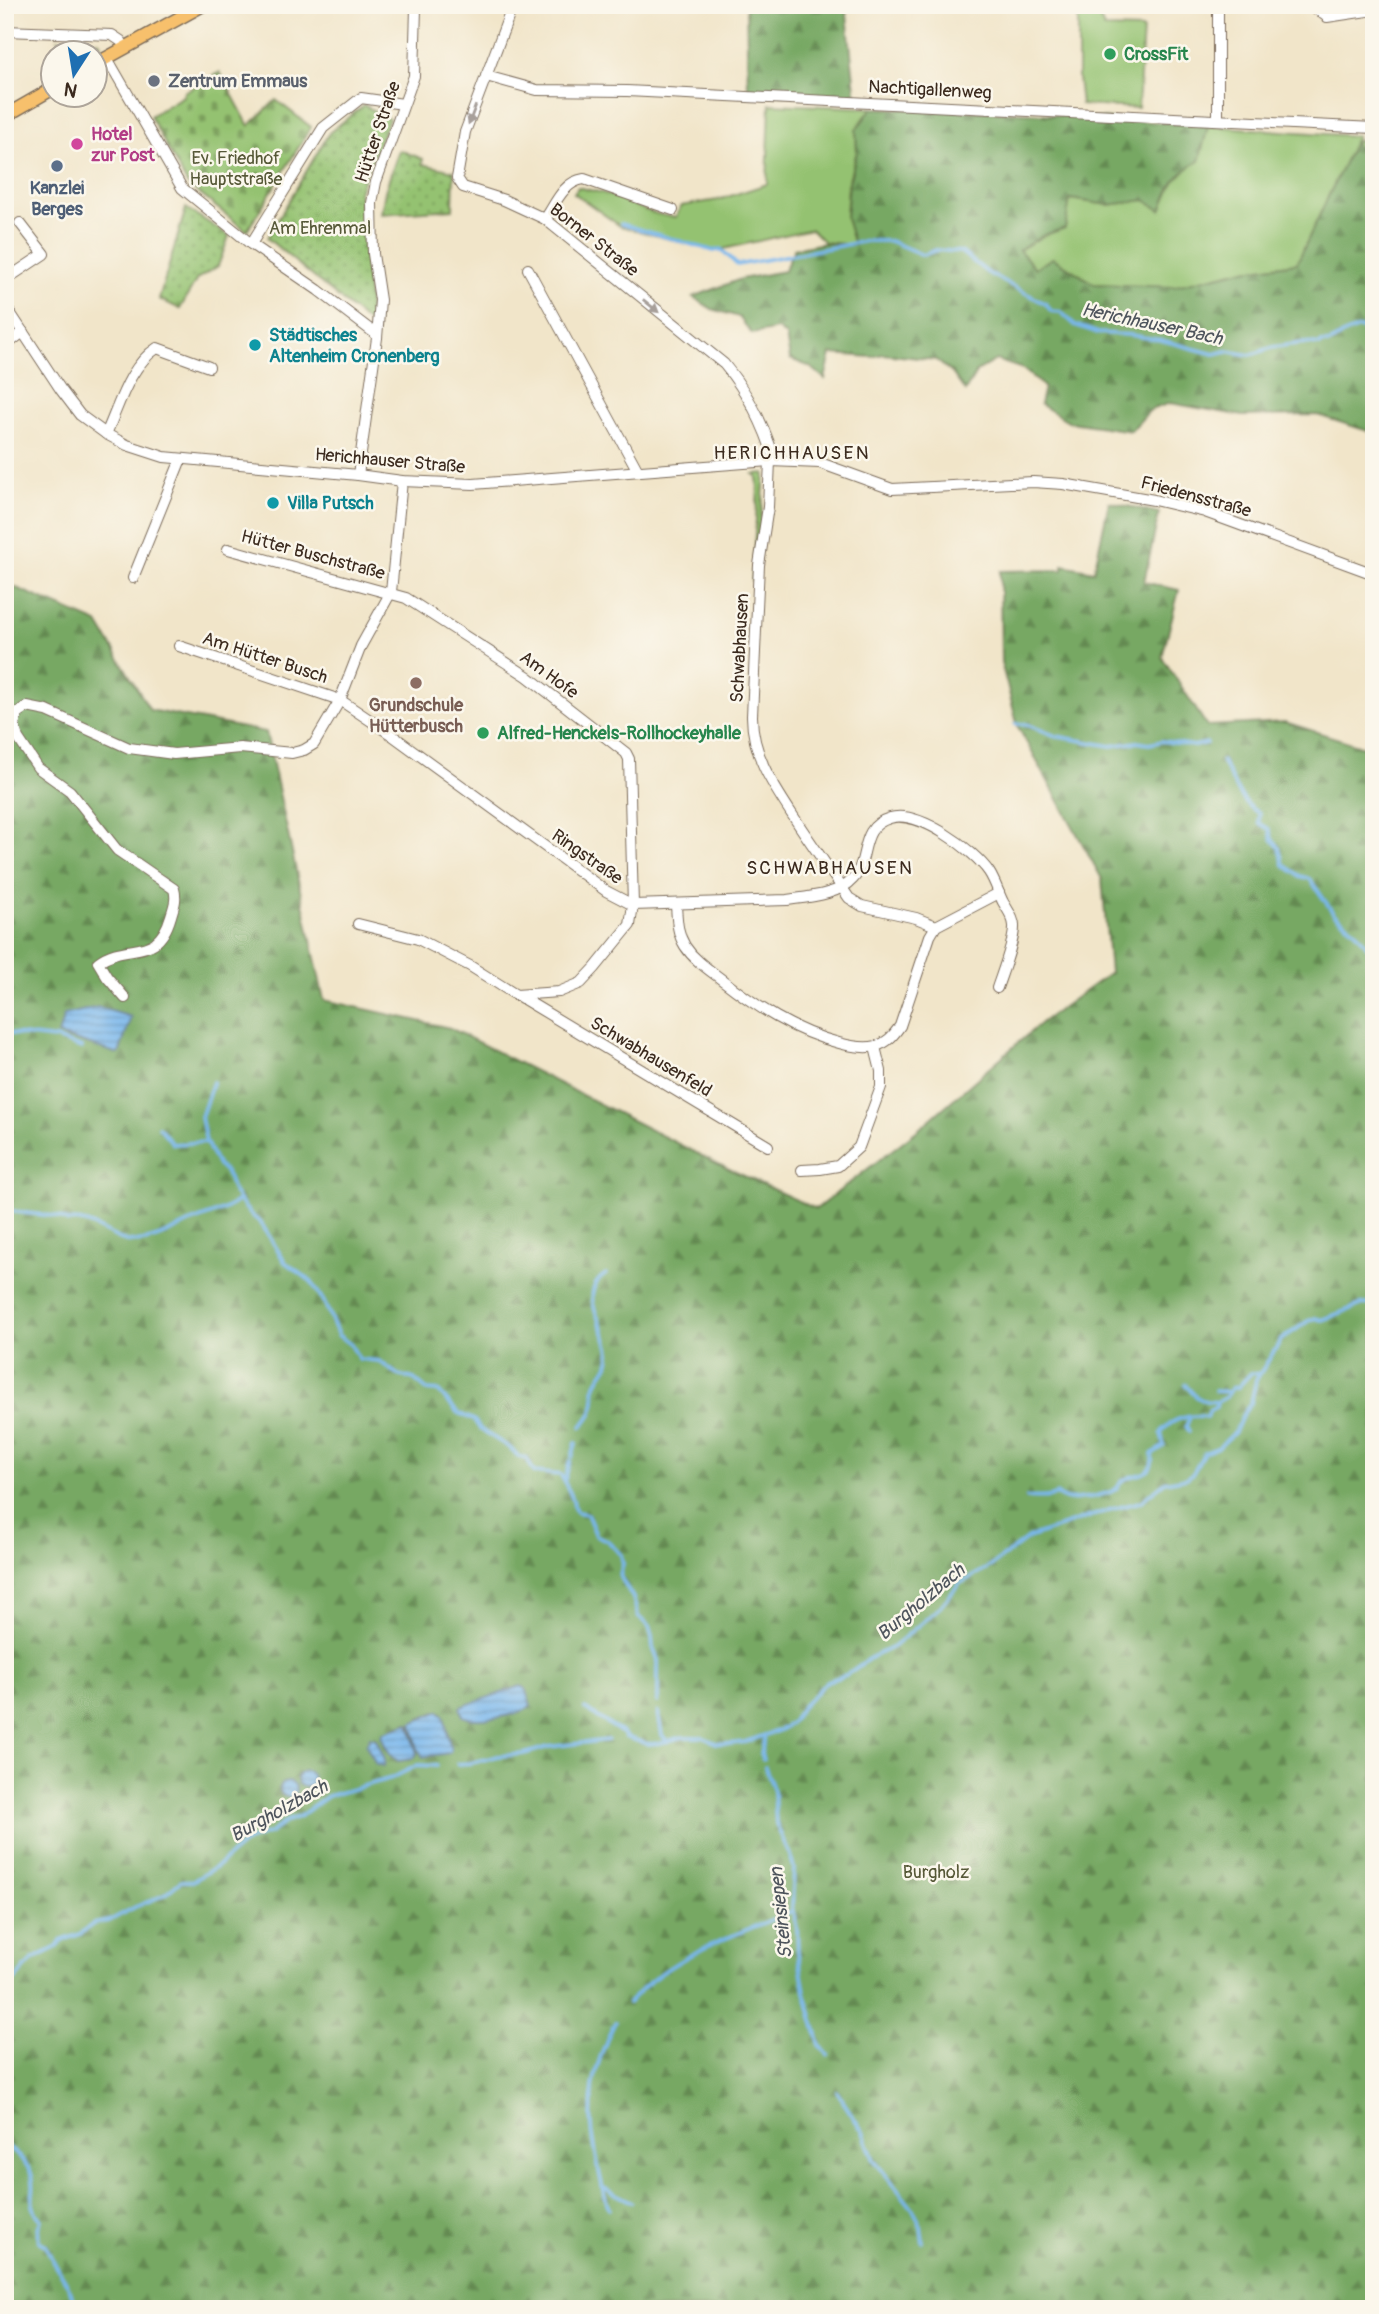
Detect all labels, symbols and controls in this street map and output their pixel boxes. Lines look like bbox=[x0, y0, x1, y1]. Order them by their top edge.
north arrow bbox=[38, 38, 108, 108]
place label: CrossFit bbox=[1124, 43, 1189, 66]
marker: CrossFit bbox=[1102, 46, 1118, 62]
place label: Zentrum Emmaus bbox=[168, 70, 308, 93]
marker: Zentrum Emmaus bbox=[146, 73, 162, 89]
street label: Nachtigallenweg bbox=[868, 75, 992, 105]
text: N bbox=[62, 77, 79, 103]
street label: Hütter Straße bbox=[350, 78, 406, 186]
one-way arrow bbox=[466, 105, 477, 126]
place label: Hotel zur Post bbox=[91, 123, 155, 167]
marker: Hotel zur Post bbox=[69, 136, 85, 152]
park label: Ev. Friedhof Hauptstraße bbox=[190, 147, 283, 191]
marker: Kanzlei Berges bbox=[49, 158, 65, 174]
place label: Kanzlei Berges bbox=[30, 177, 84, 221]
street label: Borner Straße bbox=[545, 198, 643, 282]
park label: Am Ehrenmal bbox=[269, 217, 371, 240]
water label: Herichhauser Bach bbox=[1079, 297, 1226, 351]
one-way arrow bbox=[643, 298, 660, 313]
place label: Städtisches Altenheim Cronenberg bbox=[269, 324, 440, 368]
marker: Städtisches Altenheim Cronenberg bbox=[247, 337, 263, 353]
district label: HERICHHAUSEN bbox=[713, 441, 871, 465]
street label: Herichhauser Straße bbox=[314, 443, 466, 479]
street label: Friedensstraße bbox=[1138, 471, 1254, 523]
place label: Villa Putsch bbox=[287, 492, 374, 515]
marker: Villa Putsch bbox=[265, 495, 281, 511]
street label: Hütter Buschstraße bbox=[238, 525, 388, 585]
street label: Schwabhausen bbox=[726, 593, 754, 703]
street label: Am Hütter Busch bbox=[199, 627, 331, 689]
street label: Am Hofe bbox=[515, 646, 583, 704]
marker: Grundschule Hütterbusch bbox=[408, 675, 424, 691]
place label: Grundschule Hütterbusch bbox=[369, 694, 464, 738]
place label: Alfred-Henckels-Rollhockeyhalle bbox=[497, 722, 742, 745]
marker: Alfred-Henckels-Rollhockeyhalle bbox=[475, 725, 491, 741]
street label: Ringstraße bbox=[547, 824, 627, 890]
district label: SCHWABHAUSEN bbox=[746, 856, 914, 880]
street label: Schwabhausenfeld bbox=[586, 1012, 716, 1102]
water label: Burgholzbach bbox=[872, 1558, 971, 1646]
water label: Burgholzbach bbox=[226, 1774, 333, 1847]
park label: Burgholz bbox=[903, 1861, 969, 1884]
water label: Steinsiepen bbox=[764, 1865, 798, 1960]

